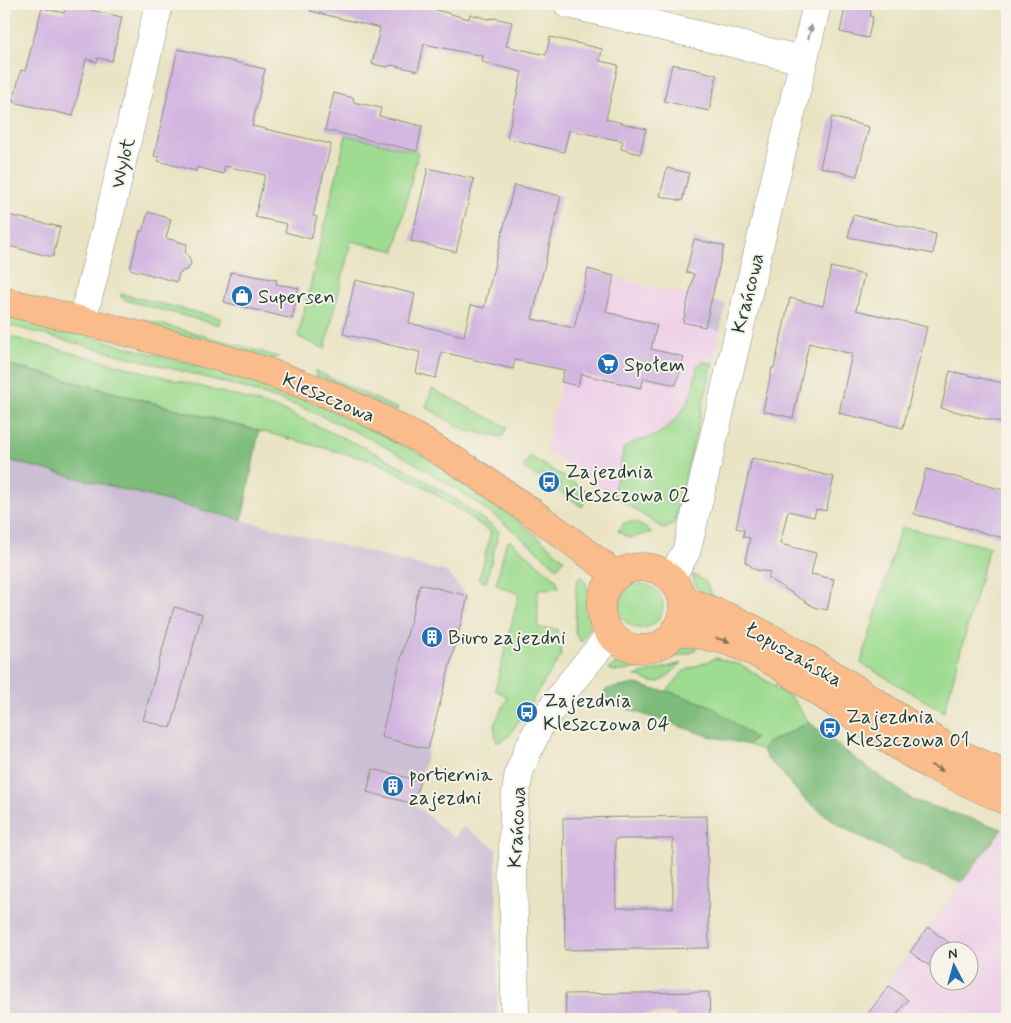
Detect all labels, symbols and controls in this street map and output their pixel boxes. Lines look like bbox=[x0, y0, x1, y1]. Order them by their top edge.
one-way arrow bbox=[806, 25, 814, 40]
street label: Wylot bbox=[105, 135, 142, 191]
street label: Krańcowa bbox=[725, 250, 771, 336]
shop icon: Supersen bbox=[230, 284, 254, 308]
place label: Supersen bbox=[258, 284, 335, 311]
supermarket icon: Społem bbox=[596, 352, 620, 376]
place label: Społem bbox=[624, 352, 685, 379]
street label: Kleszczowa bbox=[278, 367, 379, 430]
place label: Zajezdnia Kleszczowa 02 bbox=[565, 459, 690, 509]
bus stop icon: Zajezdnia Kleszczowa 02 bbox=[537, 470, 561, 494]
street label: Łopuszańska bbox=[739, 616, 847, 694]
building icon: Biuro zajezdni bbox=[420, 625, 444, 649]
place label: Biuro zajezdni bbox=[448, 625, 566, 652]
one-way arrow bbox=[715, 636, 731, 644]
place label: Zajezdnia Kleszczowa 04 bbox=[543, 688, 670, 738]
bus stop icon: Zajezdnia Kleszczowa 04 bbox=[515, 700, 539, 724]
place label: Zajezdnia Kleszczowa 01 bbox=[846, 704, 969, 754]
bus stop icon: Zajezdnia Kleszczowa 01 bbox=[818, 716, 842, 740]
place label: portiernia zajezdni bbox=[409, 762, 493, 812]
one-way arrow bbox=[930, 764, 944, 772]
building icon: portiernia zajezdni bbox=[381, 774, 405, 798]
street label: Krańcowa bbox=[502, 786, 533, 869]
north arrow bbox=[928, 940, 978, 990]
text: N bbox=[947, 945, 958, 964]

